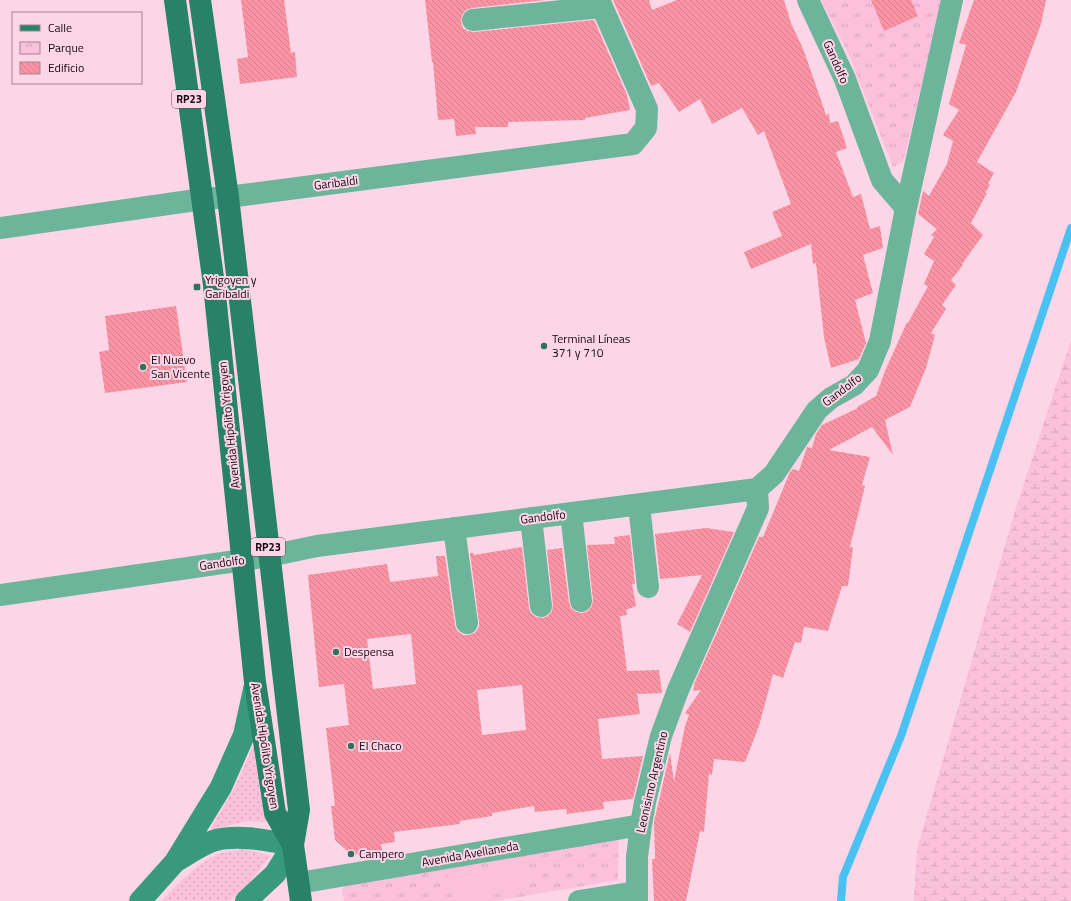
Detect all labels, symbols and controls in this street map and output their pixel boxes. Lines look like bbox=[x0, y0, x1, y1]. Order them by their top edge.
legend bbox=[12, 12, 142, 84]
text: Calle bbox=[48, 18, 72, 37]
street label: Gandolfo bbox=[819, 37, 854, 86]
text: Parque bbox=[48, 38, 84, 57]
text: Edificio bbox=[48, 58, 84, 77]
road number: RP23 bbox=[172, 90, 206, 108]
street label: Garibaldi bbox=[313, 170, 359, 195]
place label: Yrigoyen y Garibaldi bbox=[205, 270, 257, 303]
marker: Yrigoyen y Garibaldi bbox=[192, 282, 202, 292]
place label: Terminal Líneas 371 y 710 bbox=[552, 329, 631, 362]
marker: Terminal Líneas 371 y 710 bbox=[539, 341, 549, 351]
place label: El Nuevo San Vicente bbox=[151, 350, 210, 383]
street label: Avenida Hipólito Yrigoyen bbox=[212, 361, 245, 490]
marker: El Nuevo San Vicente bbox=[138, 362, 148, 372]
street label: Gandolfo bbox=[818, 368, 866, 411]
street label: Gandolfo bbox=[519, 504, 567, 529]
road number: RP23 bbox=[251, 538, 285, 556]
street label: Gandolfo bbox=[198, 550, 246, 575]
place label: Despensa bbox=[344, 642, 394, 661]
marker: Despensa bbox=[331, 647, 341, 657]
street label: Avenida Hipólito Yrigoyen bbox=[246, 681, 285, 811]
street label: Leonisimo Argentino bbox=[631, 729, 672, 835]
place label: El Chaco bbox=[359, 736, 402, 755]
marker: El Chaco bbox=[346, 741, 356, 751]
street label: Avenida Avellaneda bbox=[420, 836, 520, 871]
place label: Campero bbox=[359, 844, 404, 863]
marker: Campero bbox=[346, 849, 356, 859]

